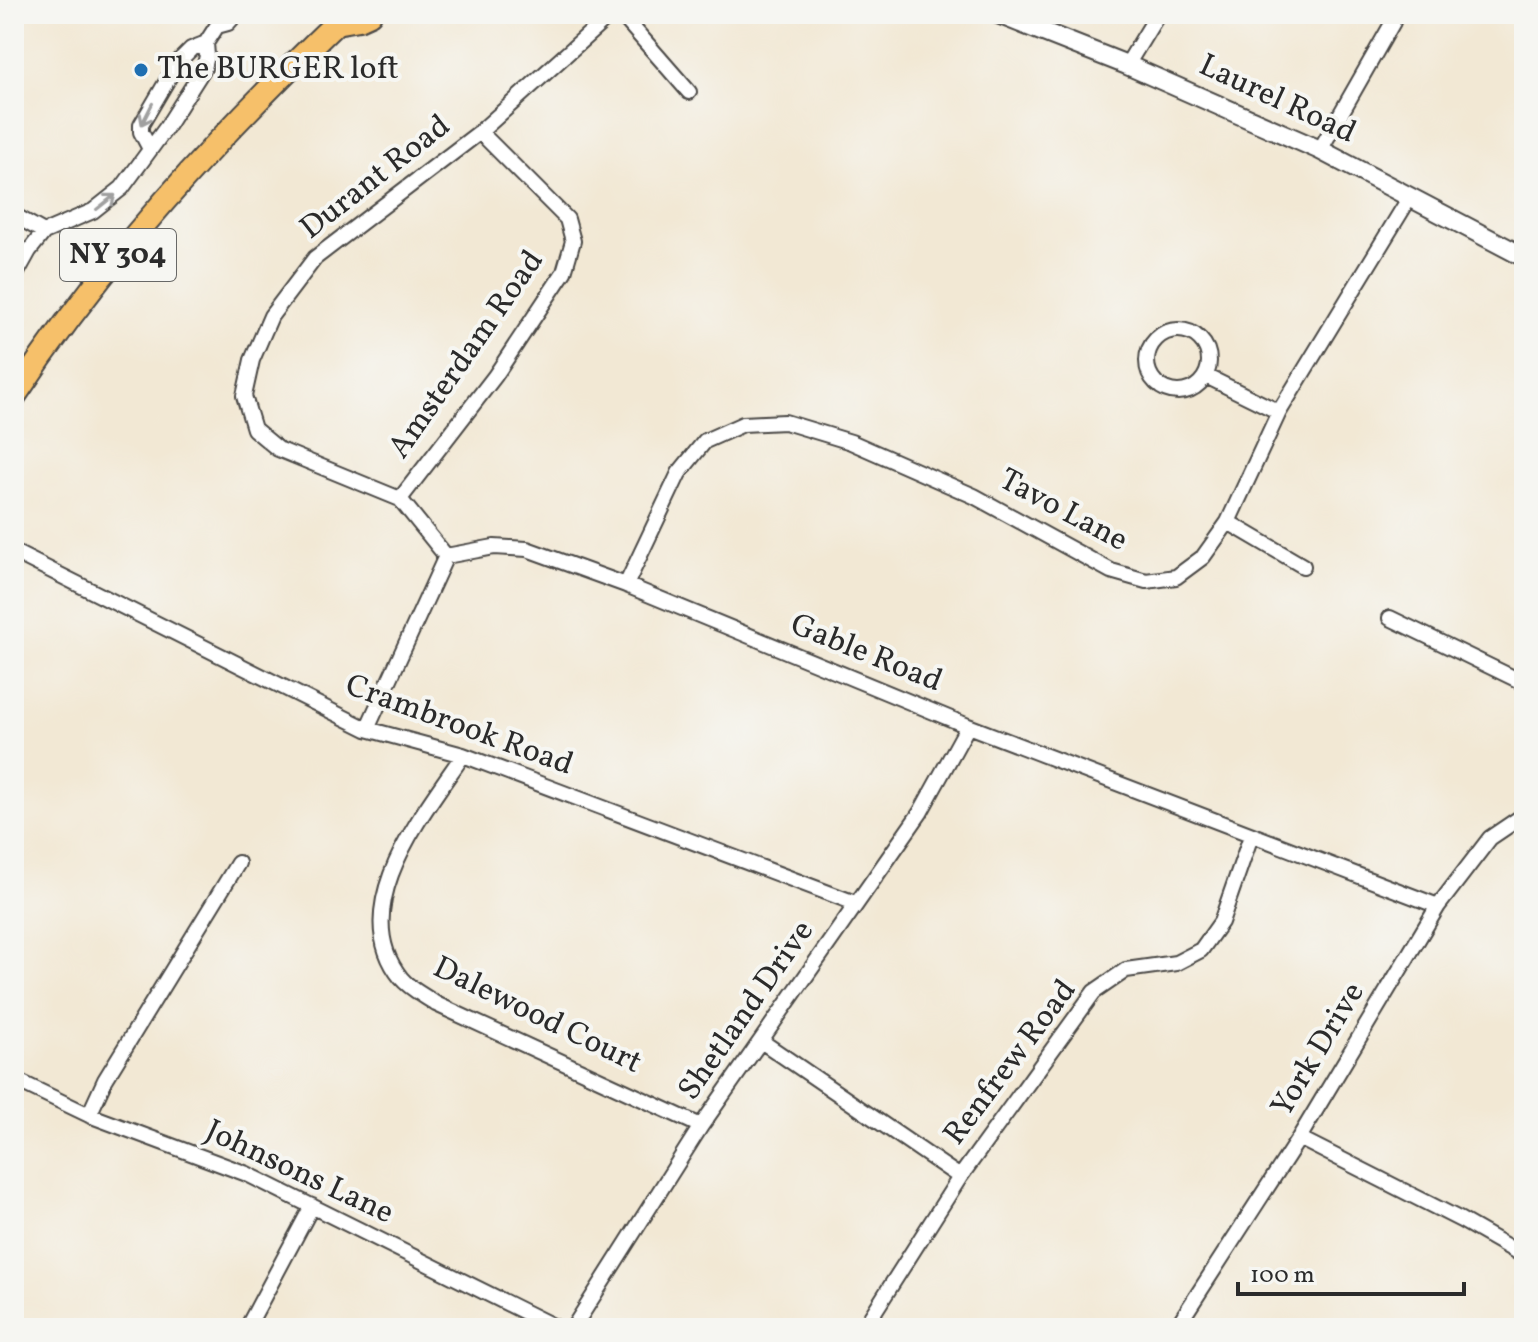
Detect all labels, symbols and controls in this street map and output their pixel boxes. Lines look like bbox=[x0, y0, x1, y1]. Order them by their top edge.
street label: Laurel Road bbox=[1191, 44, 1363, 156]
place label: The BURGER loft bbox=[157, 48, 399, 92]
marker: The BURGER loft bbox=[132, 61, 150, 79]
one-way arrow bbox=[139, 101, 155, 125]
street label: Durant Road bbox=[292, 105, 460, 251]
one-way arrow bbox=[95, 193, 116, 211]
road number: NY 304 bbox=[60, 229, 176, 281]
street label: Amsterdam Road bbox=[379, 242, 555, 468]
street label: Tavo Lane bbox=[991, 459, 1135, 563]
street label: Gable Road bbox=[784, 604, 948, 704]
street label: Crambrook Road bbox=[339, 664, 579, 788]
street label: Shetland Drive bbox=[669, 912, 825, 1110]
street label: Dalewood Court bbox=[425, 946, 649, 1086]
street label: Renfrew Road bbox=[934, 971, 1088, 1155]
street label: York Drive bbox=[1262, 975, 1376, 1125]
street label: Johnsons Lane bbox=[197, 1110, 401, 1236]
scale bar bbox=[1238, 1246, 1464, 1296]
text: 100 m bbox=[1250, 1259, 1315, 1293]

